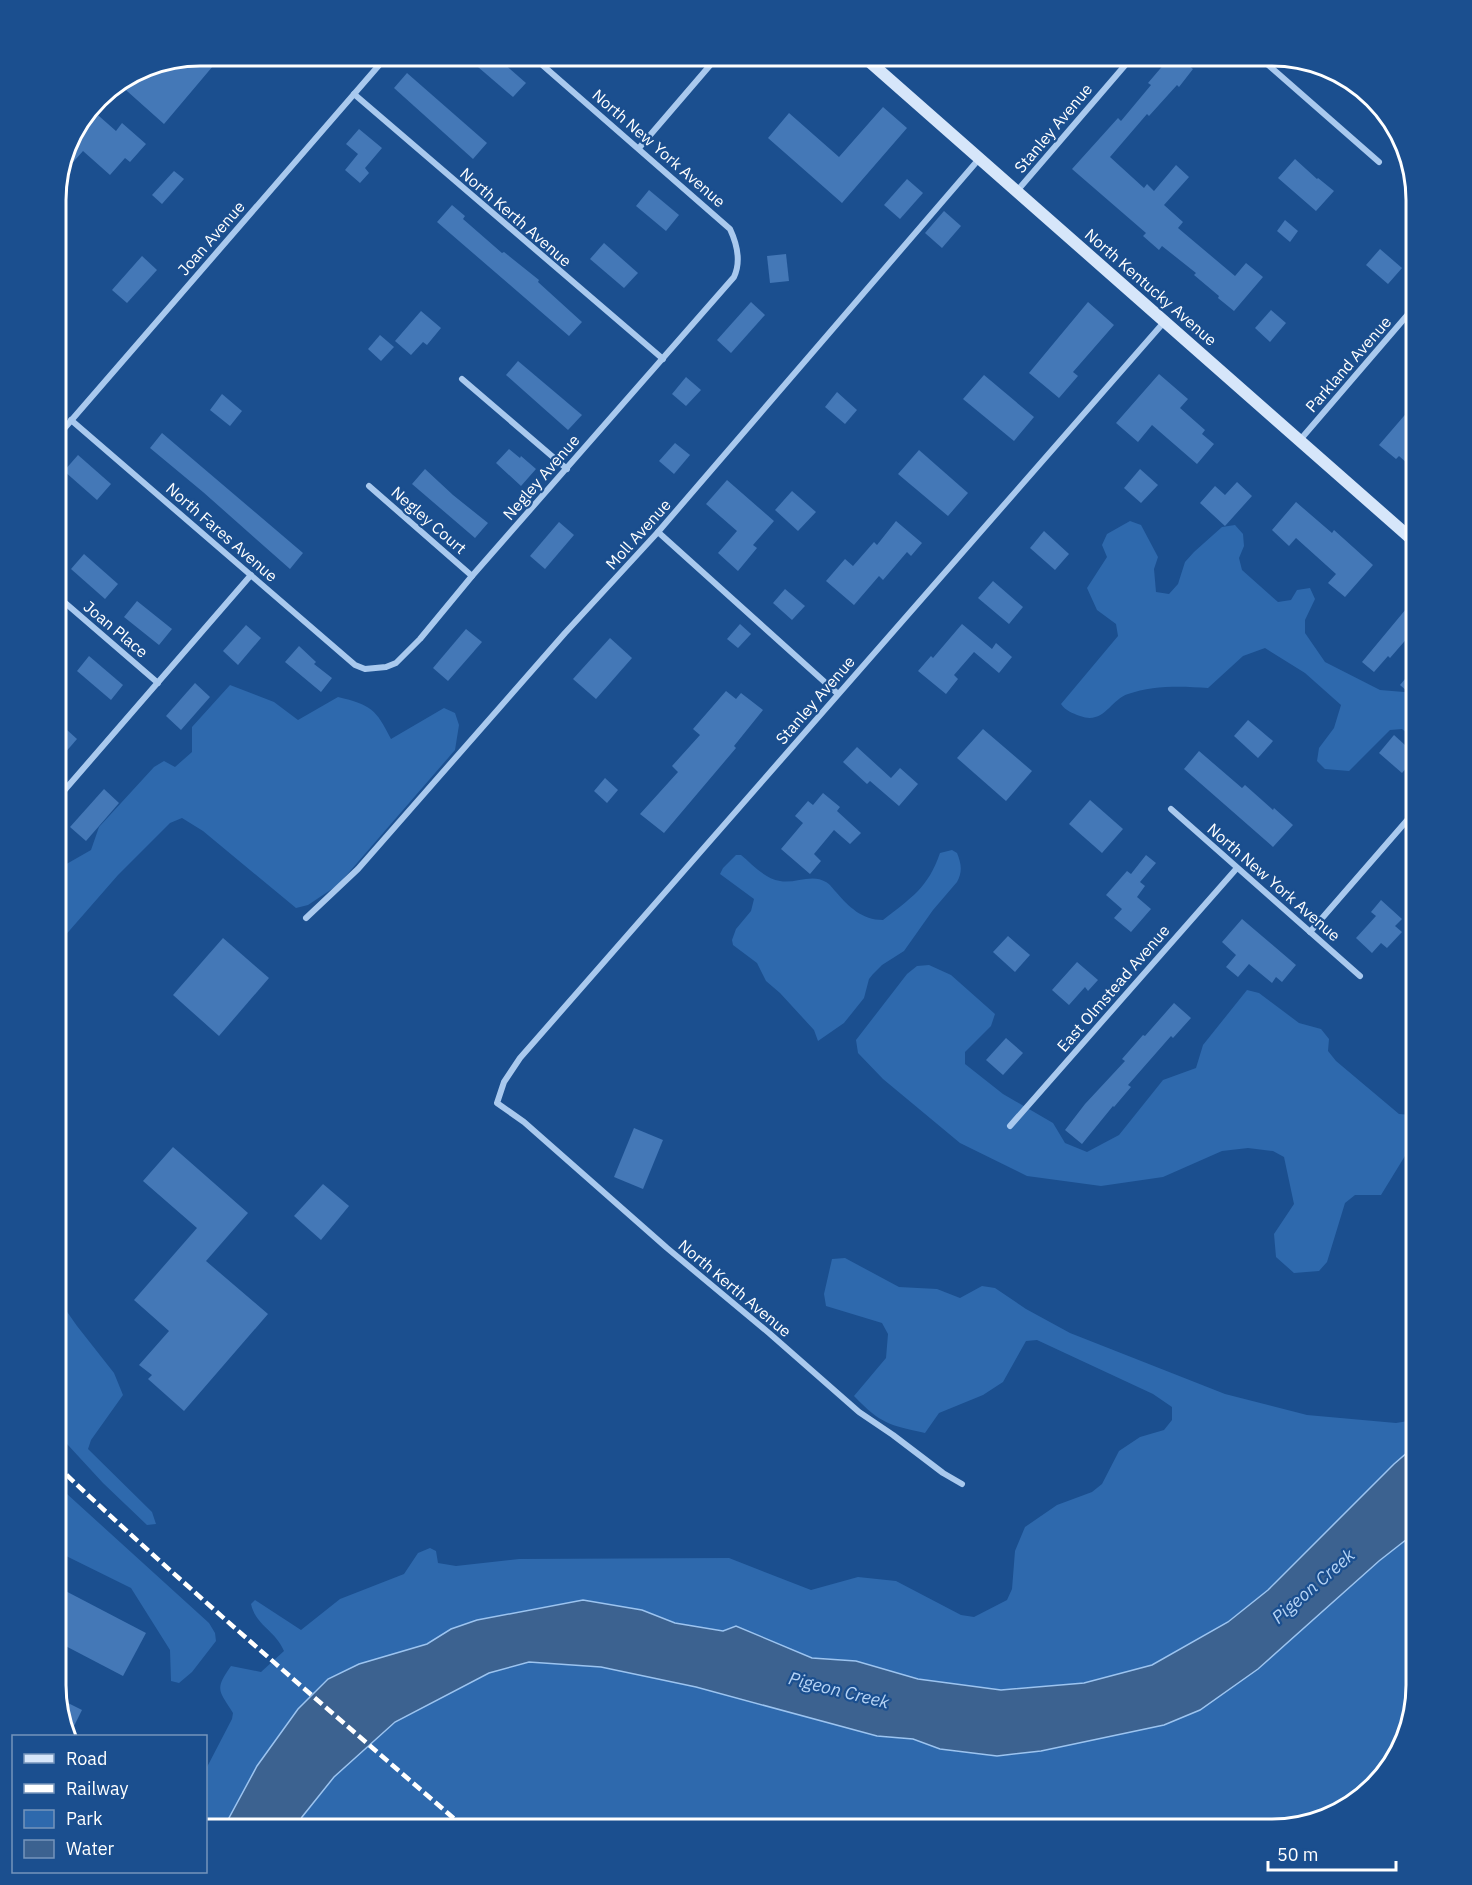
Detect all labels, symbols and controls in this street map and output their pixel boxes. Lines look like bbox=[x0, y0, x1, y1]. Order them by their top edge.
street label: Stanley Avenue bbox=[1010, 79, 1096, 177]
street label: North New York Avenue bbox=[588, 85, 730, 211]
street label: North Kerth Avenue bbox=[456, 163, 576, 271]
street label: Joan Avenue bbox=[173, 197, 249, 279]
street label: North Kentucky Avenue bbox=[1081, 224, 1221, 350]
street label: Parkland Avenue bbox=[1301, 312, 1395, 416]
street label: Negley Avenue bbox=[498, 430, 584, 524]
street label: North Fares Avenue bbox=[162, 478, 282, 586]
street label: Negley Court bbox=[387, 482, 471, 558]
street label: Moll Avenue bbox=[601, 495, 675, 573]
street label: Joan Place bbox=[80, 596, 152, 662]
street label: Stanley Avenue bbox=[771, 651, 859, 748]
street label: North New York Avenue bbox=[1203, 819, 1345, 945]
street label: East Olmstead Avenue bbox=[1052, 920, 1174, 1056]
street label: North Kerth Avenue bbox=[675, 1235, 796, 1341]
water label: Pigeon Creek bbox=[1267, 1543, 1360, 1628]
water label: Pigeon Creek bbox=[786, 1666, 892, 1714]
legend bbox=[12, 1735, 207, 1873]
text: Road bbox=[66, 1747, 107, 1770]
text: Railway bbox=[66, 1777, 128, 1800]
text: Park bbox=[66, 1807, 103, 1830]
scale bar bbox=[1268, 1834, 1396, 1872]
text: Water bbox=[66, 1837, 115, 1860]
text: 50 m bbox=[1277, 1843, 1319, 1866]

